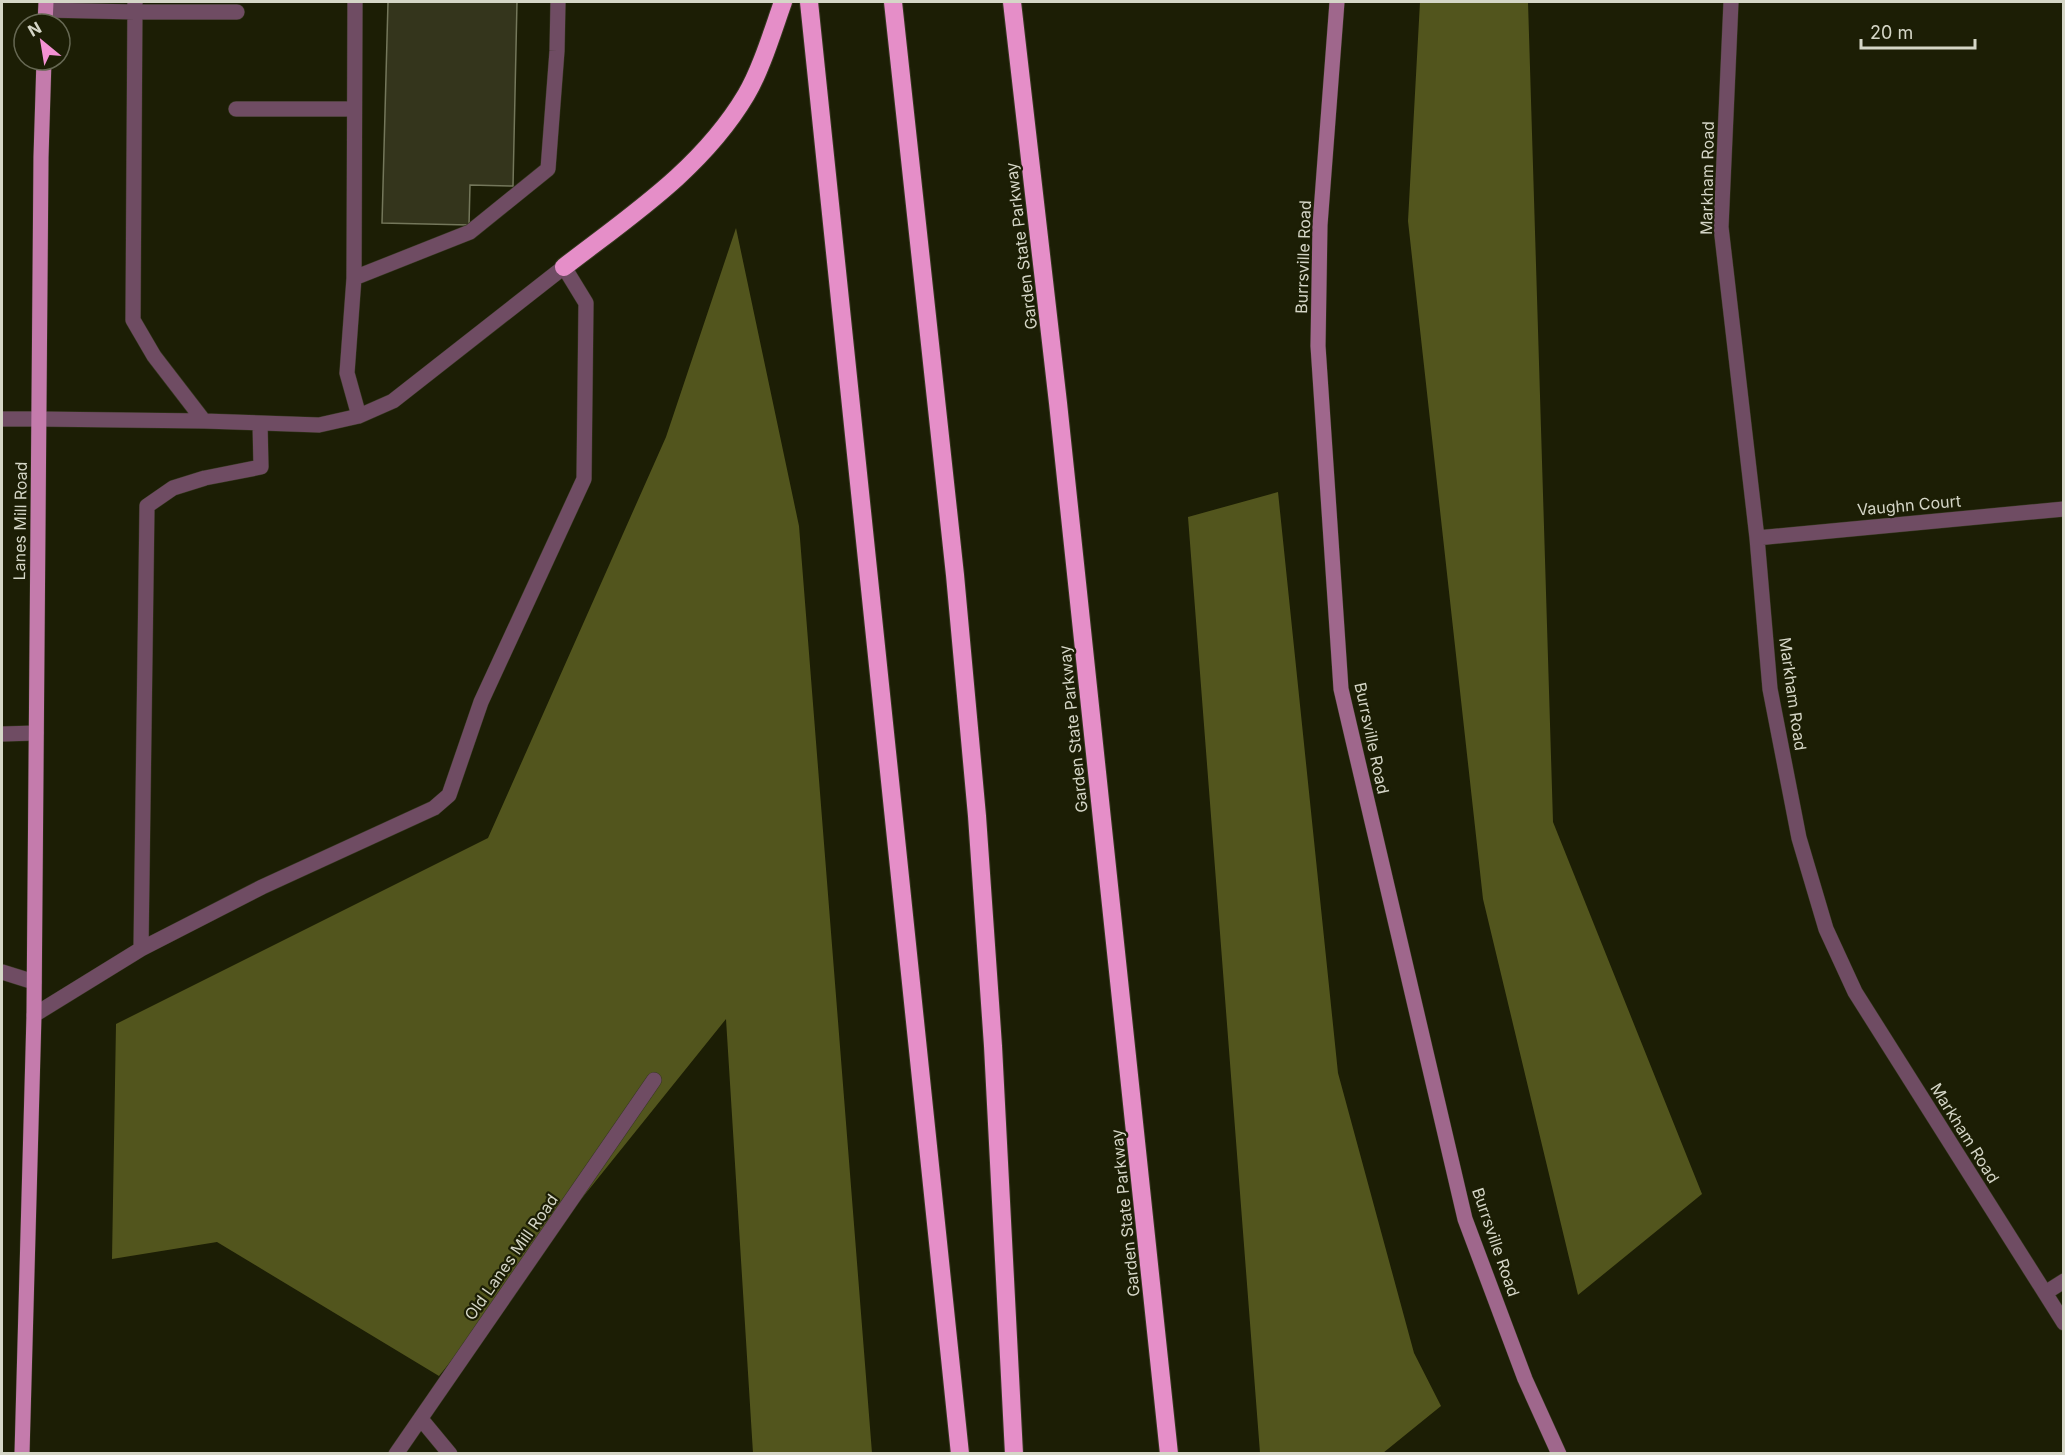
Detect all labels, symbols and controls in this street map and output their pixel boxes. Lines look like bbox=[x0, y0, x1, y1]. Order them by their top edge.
north arrow bbox=[12, 12, 72, 72]
scale bar bbox=[1861, 12, 1975, 50]
text: N bbox=[24, 17, 45, 41]
text: 20 m bbox=[1870, 22, 1913, 43]
street label: Markham Road bbox=[1696, 121, 1718, 235]
street label: Garden State Parkway bbox=[1001, 161, 1041, 331]
street label: Burrsville Road bbox=[1291, 200, 1315, 314]
street label: Lanes Mill Road bbox=[9, 461, 31, 581]
street label: Vaughn Court bbox=[1856, 490, 1962, 520]
street label: Markham Road bbox=[1775, 636, 1811, 752]
street label: Garden State Parkway bbox=[1054, 644, 1092, 814]
street label: Burrsville Road bbox=[1350, 680, 1394, 796]
street label: Markham Road bbox=[1926, 1079, 2004, 1187]
street label: Garden State Parkway bbox=[1106, 1128, 1144, 1298]
street label: Burrsville Road bbox=[1468, 1185, 1524, 1299]
street label: Old Lanes Mill Road bbox=[460, 1190, 562, 1324]

